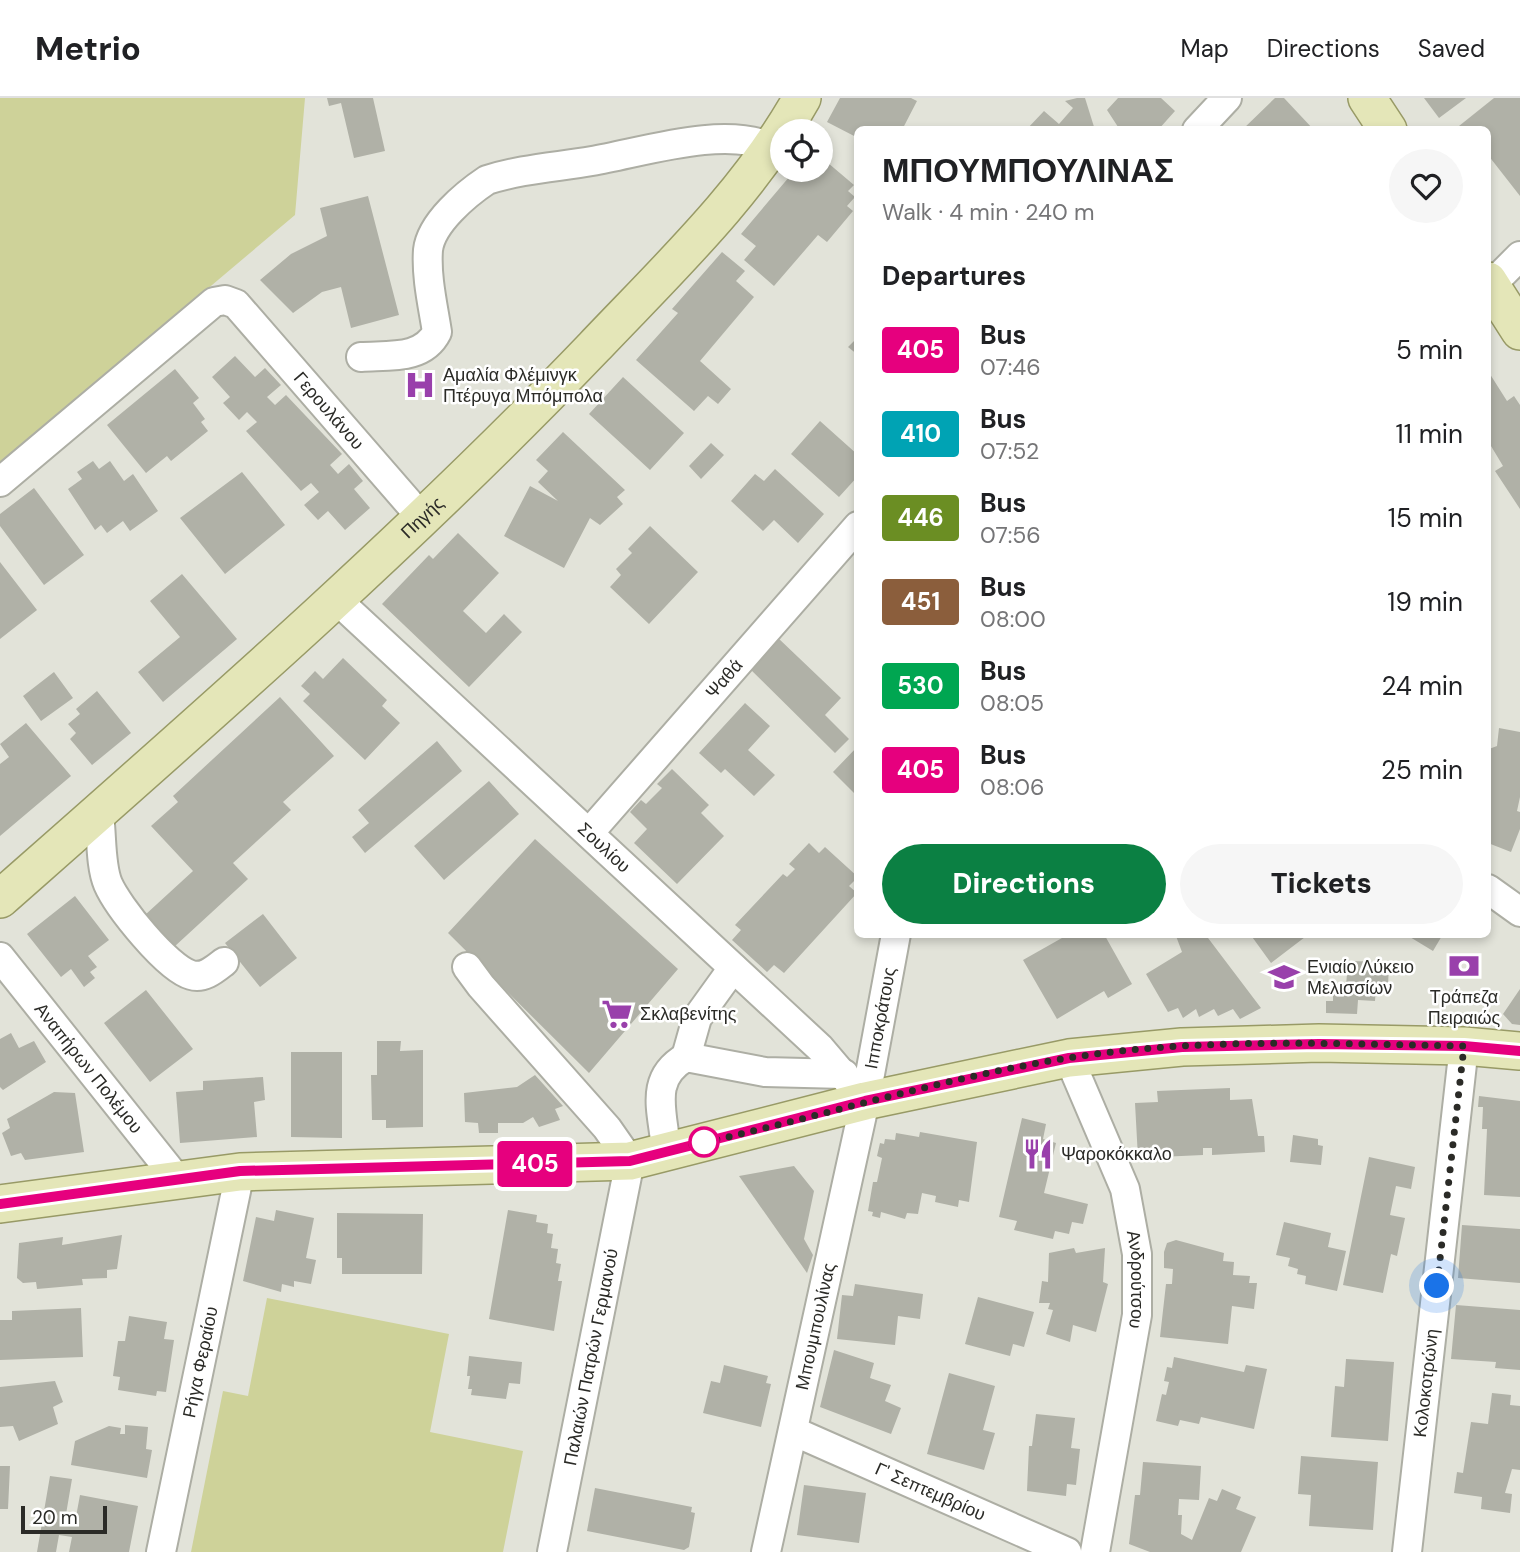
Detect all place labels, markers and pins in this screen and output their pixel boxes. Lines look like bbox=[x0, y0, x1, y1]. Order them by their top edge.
place label: Αμαλία Φλέμινγκ Πτέρυγα Μπόμπολα bbox=[443, 363, 603, 408]
hospital icon: Αμαλία Φλέμινγκ Πτέρυγα Μπόμπολα bbox=[403, 368, 437, 402]
bank icon: Τράπεζα Πειραιώς bbox=[1447, 949, 1481, 983]
place label: Ενιαίο Λύκειο Μελισσίων bbox=[1307, 955, 1414, 1000]
school or university icon: Ενιαίο Λύκειο Μελισσίων bbox=[1267, 960, 1301, 994]
place label: Τράπεζα Πειραιώς bbox=[1428, 985, 1501, 1030]
supermarket icon: Σκλαβενίτης bbox=[600, 997, 634, 1031]
place label: Σκλαβενίτης bbox=[640, 1002, 737, 1026]
unlabelled marker bbox=[689, 1127, 719, 1157]
restaurant icon: Ψαροκόκκαλο bbox=[1021, 1137, 1055, 1171]
place label: Ψαροκόκκαλο bbox=[1061, 1142, 1172, 1166]

